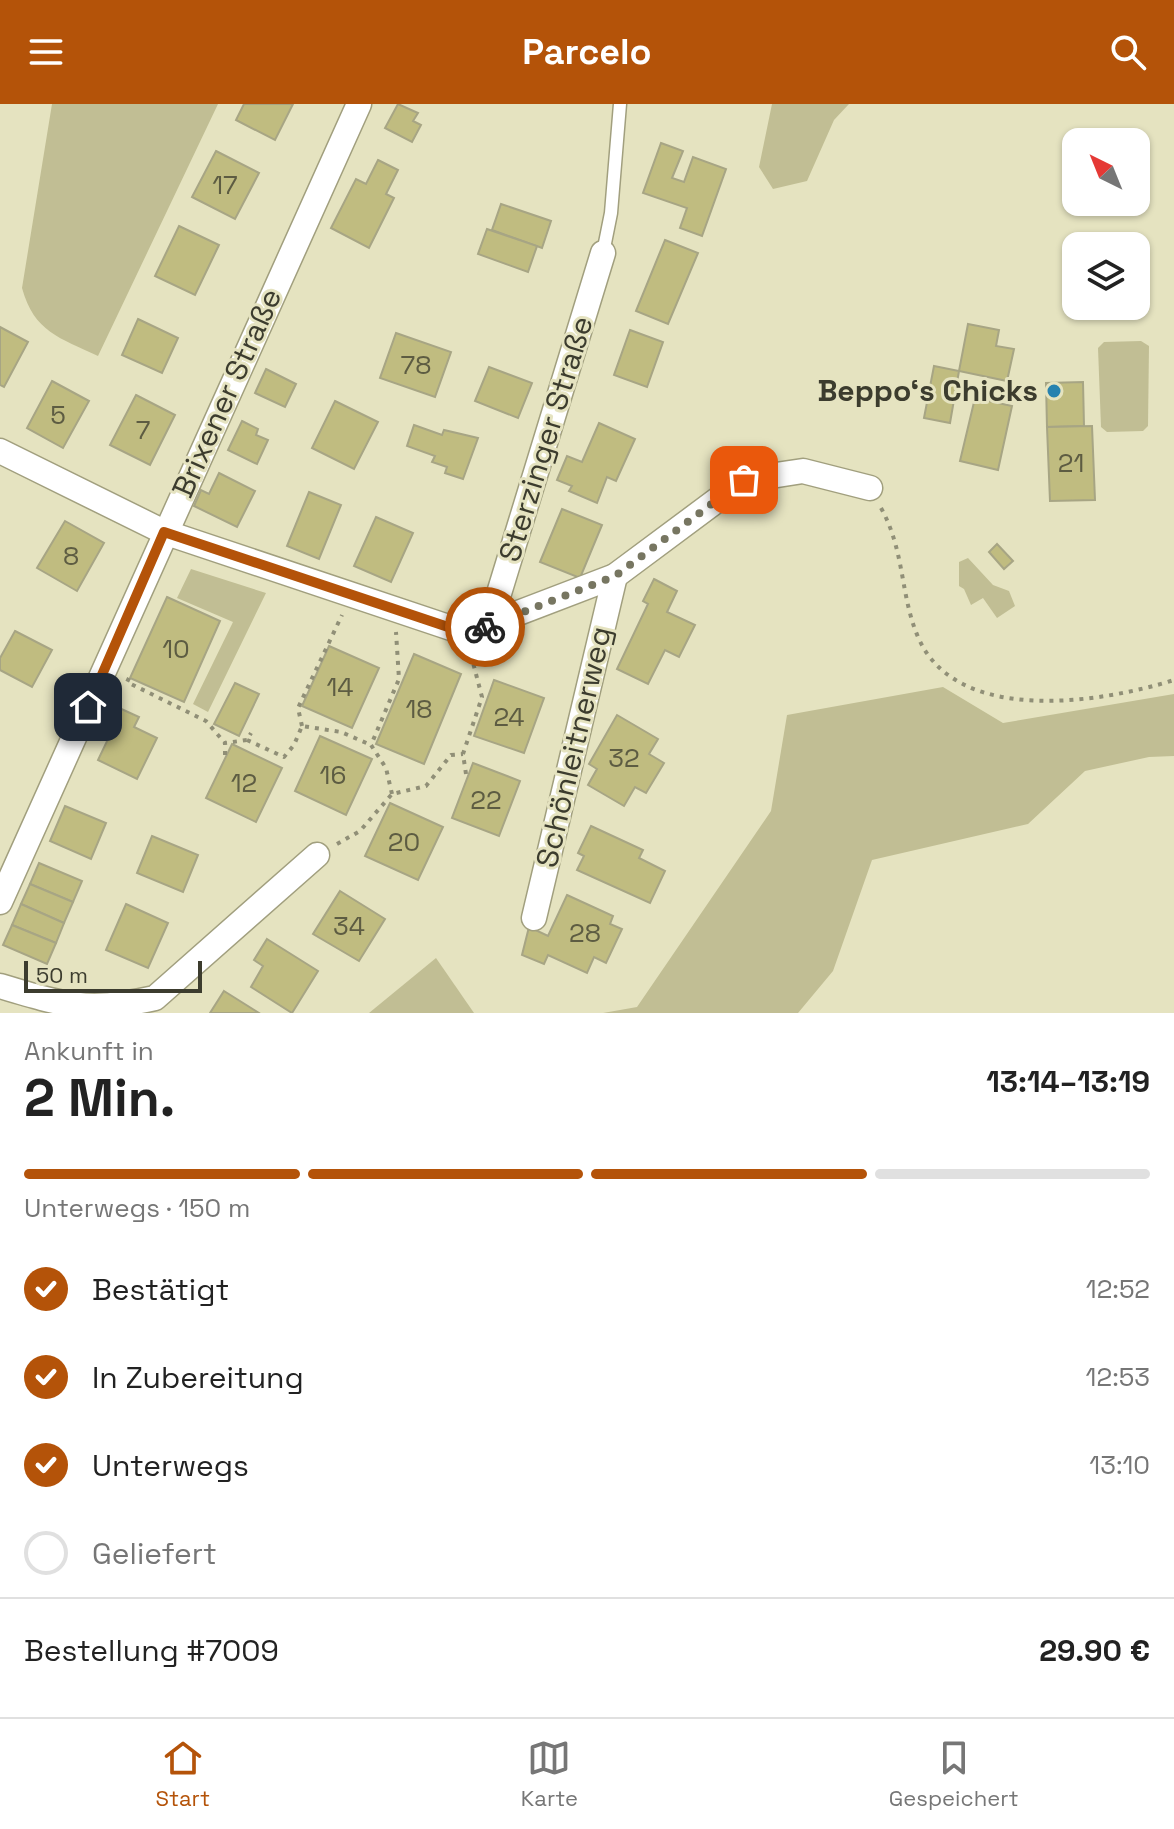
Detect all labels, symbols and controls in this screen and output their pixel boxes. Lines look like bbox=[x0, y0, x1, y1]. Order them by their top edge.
text: Parcelo bbox=[522, 29, 652, 75]
icon: menu bbox=[24, 30, 68, 74]
icon: search bbox=[1106, 30, 1150, 74]
north arrow bbox=[1062, 128, 1150, 216]
map controls bbox=[1062, 128, 1150, 320]
house number: 17 bbox=[212, 168, 238, 202]
button: layers bbox=[1062, 232, 1150, 320]
street label: Brixener Straße bbox=[163, 282, 290, 504]
street label: Sterzinger Straße bbox=[490, 311, 601, 566]
house number: 78 bbox=[401, 348, 431, 382]
place label: Beppo‘s Chicks bbox=[817, 371, 1038, 410]
marker: Beppo‘s Chicks bbox=[1045, 382, 1063, 400]
house number: 5 bbox=[50, 398, 66, 432]
house number: 7 bbox=[136, 413, 150, 447]
pin bbox=[710, 446, 778, 514]
house number: 21 bbox=[1058, 446, 1084, 480]
icon: bag bbox=[722, 458, 766, 502]
house number: 8 bbox=[63, 539, 79, 573]
courier bbox=[445, 587, 525, 667]
icon: bike bbox=[463, 605, 507, 649]
street label: Schönleitnerweg bbox=[527, 623, 620, 871]
house number: 10 bbox=[162, 632, 190, 666]
house number: 14 bbox=[326, 670, 354, 704]
pin bbox=[54, 673, 122, 741]
icon: home bbox=[66, 685, 110, 729]
house number: 18 bbox=[405, 692, 433, 726]
house number: 24 bbox=[493, 700, 525, 734]
house number: 32 bbox=[608, 741, 640, 775]
house number: 16 bbox=[320, 758, 346, 792]
house number: 12 bbox=[231, 766, 257, 800]
house number: 22 bbox=[470, 783, 502, 817]
house number: 20 bbox=[388, 825, 420, 859]
house number: 34 bbox=[333, 909, 365, 943]
house number: 28 bbox=[569, 916, 601, 950]
scale bar bbox=[24, 957, 202, 993]
text: 50 m bbox=[36, 961, 88, 989]
text: Ankunft in bbox=[24, 1034, 154, 1068]
text: 13:14–13:19 bbox=[986, 1062, 1150, 1101]
text: 2 Min. bbox=[24, 1065, 175, 1131]
text: Unterwegs · 150 m bbox=[24, 1191, 250, 1225]
icon: check bbox=[24, 1267, 68, 1311]
text: Bestätigt bbox=[92, 1270, 229, 1309]
text: 12:52 bbox=[1086, 1272, 1150, 1306]
icon: check bbox=[24, 1355, 68, 1399]
text: In Zubereitung bbox=[92, 1358, 304, 1397]
text: 12:53 bbox=[1086, 1360, 1150, 1394]
icon: check bbox=[24, 1443, 68, 1487]
text: Unterwegs bbox=[92, 1446, 249, 1485]
text: 13:10 bbox=[1089, 1448, 1150, 1482]
text: Geliefert bbox=[92, 1534, 217, 1573]
text: Bestellung #7009 bbox=[24, 1631, 279, 1670]
text: 29.90 € bbox=[1039, 1631, 1150, 1670]
tab: Start bbox=[155, 1736, 210, 1812]
tab: Karte bbox=[521, 1736, 578, 1812]
tab: Gespeichert bbox=[889, 1736, 1019, 1812]

